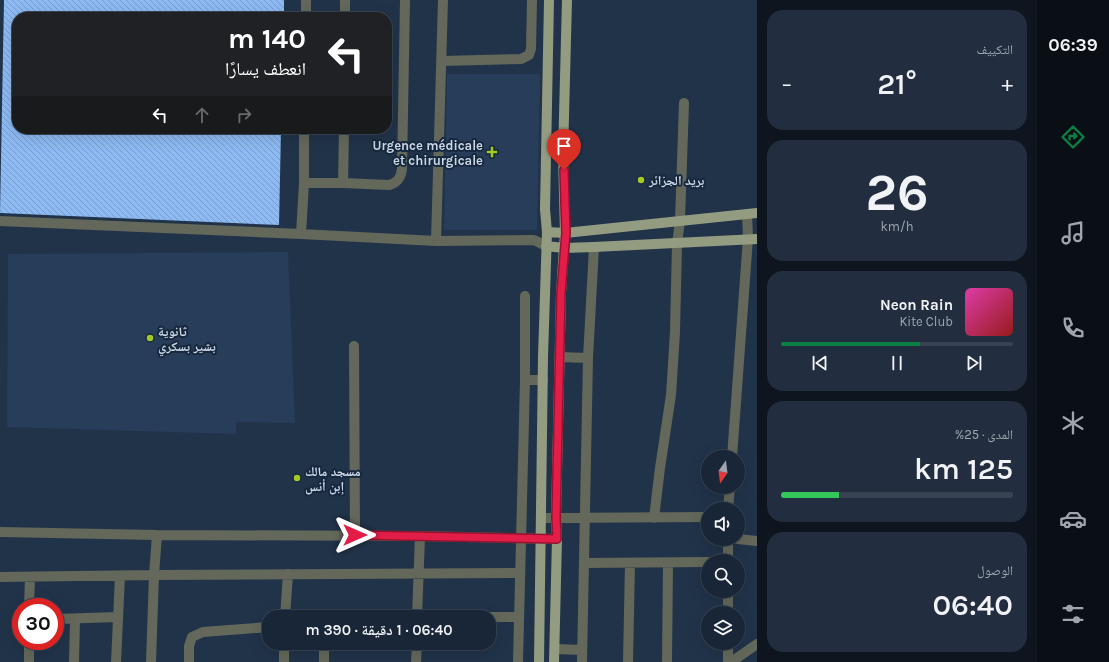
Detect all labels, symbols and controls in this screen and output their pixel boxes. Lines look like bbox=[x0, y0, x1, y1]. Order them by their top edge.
text: 140 m bbox=[228, 22, 306, 55]
icon: left bbox=[320, 28, 372, 80]
text: 06:39 bbox=[1048, 34, 1098, 56]
text: التكييف bbox=[977, 42, 1013, 57]
text: انعطف يسارًا bbox=[225, 58, 306, 80]
text: 21° bbox=[877, 66, 917, 102]
text: − bbox=[781, 71, 793, 97]
text: + bbox=[1001, 71, 1013, 97]
icon: left bbox=[149, 104, 171, 126]
icon: ahead bbox=[191, 104, 213, 126]
icon: right bbox=[233, 104, 255, 126]
icon: directions bbox=[1059, 123, 1087, 151]
pin bbox=[547, 129, 581, 170]
icon: arrive bbox=[553, 135, 575, 157]
place label: Urgence médicale et chirurgicale bbox=[373, 138, 483, 168]
marker: Urgence médicale et chirurgicale bbox=[486, 146, 498, 158]
text: 26 bbox=[865, 162, 929, 223]
place label: بريد الجزائر bbox=[648, 173, 705, 188]
marker: بريد الجزائر bbox=[636, 175, 646, 185]
text: km/h bbox=[881, 219, 913, 234]
icon: music bbox=[1059, 219, 1087, 247]
text: Neon Rain bbox=[880, 296, 953, 314]
text: Kite Club bbox=[899, 314, 953, 329]
icon: phone bbox=[1059, 314, 1087, 342]
place label: ثانوية بشير بسكري bbox=[158, 324, 216, 357]
marker: ثانوية بشير بسكري bbox=[145, 333, 155, 343]
icon: previous bbox=[809, 352, 831, 374]
icon: pause bbox=[886, 352, 908, 374]
icon: next bbox=[963, 352, 985, 374]
icon: climate bbox=[1059, 409, 1087, 437]
text: المدى · 25% bbox=[955, 427, 1013, 442]
north arrow bbox=[701, 450, 745, 494]
map controls bbox=[701, 450, 745, 650]
text: 125 km bbox=[914, 451, 1013, 487]
place label: مسجد مالك إبن أنس bbox=[305, 464, 361, 495]
marker: مسجد مالك إبن أنس bbox=[292, 473, 302, 483]
button: sound bbox=[701, 502, 745, 546]
icon: car bbox=[1059, 505, 1087, 533]
position arrow bbox=[334, 514, 376, 556]
button: search bbox=[701, 554, 745, 598]
text: الوصول bbox=[977, 563, 1013, 578]
text: 06:40 bbox=[932, 587, 1013, 623]
speed limit sign: 30 bbox=[12, 598, 64, 650]
icon: filters bbox=[1059, 600, 1087, 628]
button: layers bbox=[701, 606, 745, 650]
text: 06:40 · 1 دقيقة · 390 m bbox=[305, 621, 453, 639]

